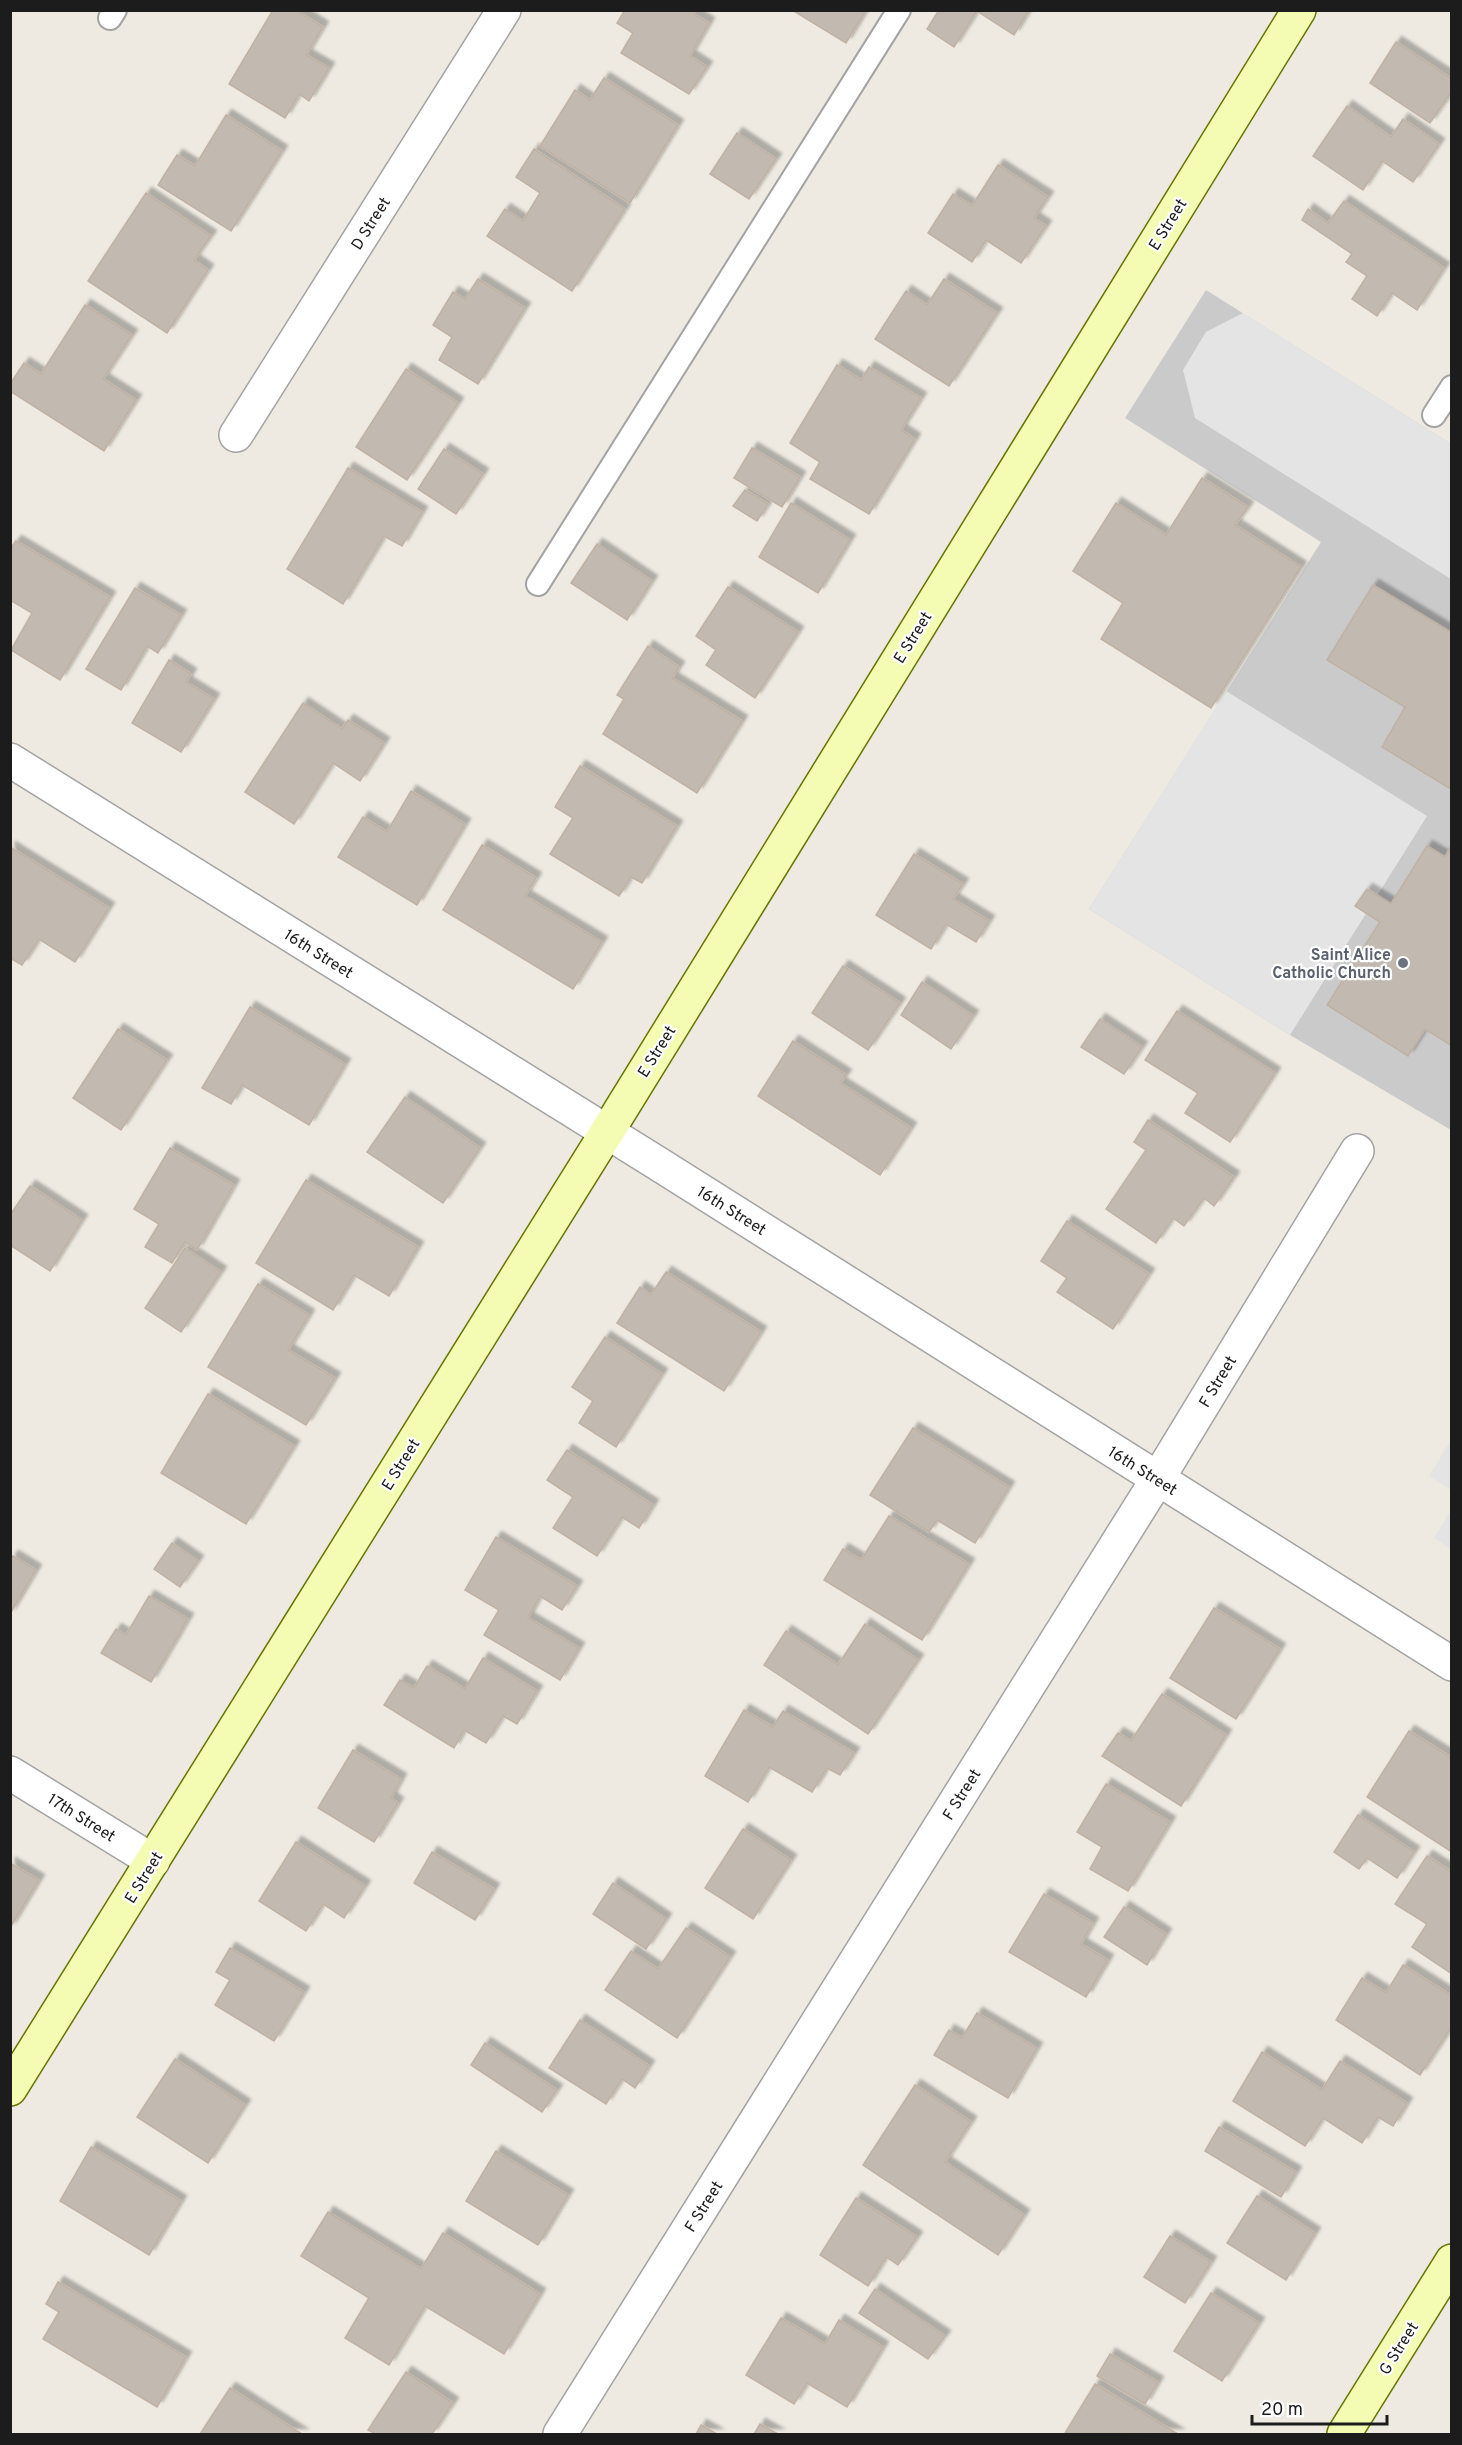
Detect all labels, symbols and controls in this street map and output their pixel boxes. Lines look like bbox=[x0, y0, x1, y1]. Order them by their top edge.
street label: D Street bbox=[348, 194, 396, 254]
street label: E Street bbox=[1145, 195, 1192, 255]
street label: E Street bbox=[890, 608, 937, 668]
street label: 16th Street bbox=[280, 926, 356, 984]
place label: Saint Alice Catholic Church bbox=[1272, 946, 1391, 984]
marker: Saint Alice Catholic Church bbox=[1396, 956, 1410, 970]
street label: E Street bbox=[634, 1022, 681, 1082]
street label: 16th Street bbox=[693, 1183, 769, 1241]
street label: F Street bbox=[1196, 1353, 1242, 1412]
street label: E Street bbox=[378, 1435, 425, 1495]
street label: 16th Street bbox=[1104, 1443, 1180, 1501]
street label: F Street bbox=[939, 1766, 986, 1824]
street label: 17th Street bbox=[43, 1790, 119, 1847]
street label: E Street bbox=[121, 1848, 168, 1908]
street label: F Street bbox=[681, 2178, 728, 2236]
street label: G Street bbox=[1376, 2319, 1424, 2379]
scale bar bbox=[1252, 2388, 1387, 2426]
text: 20 m bbox=[1261, 2399, 1303, 2422]

